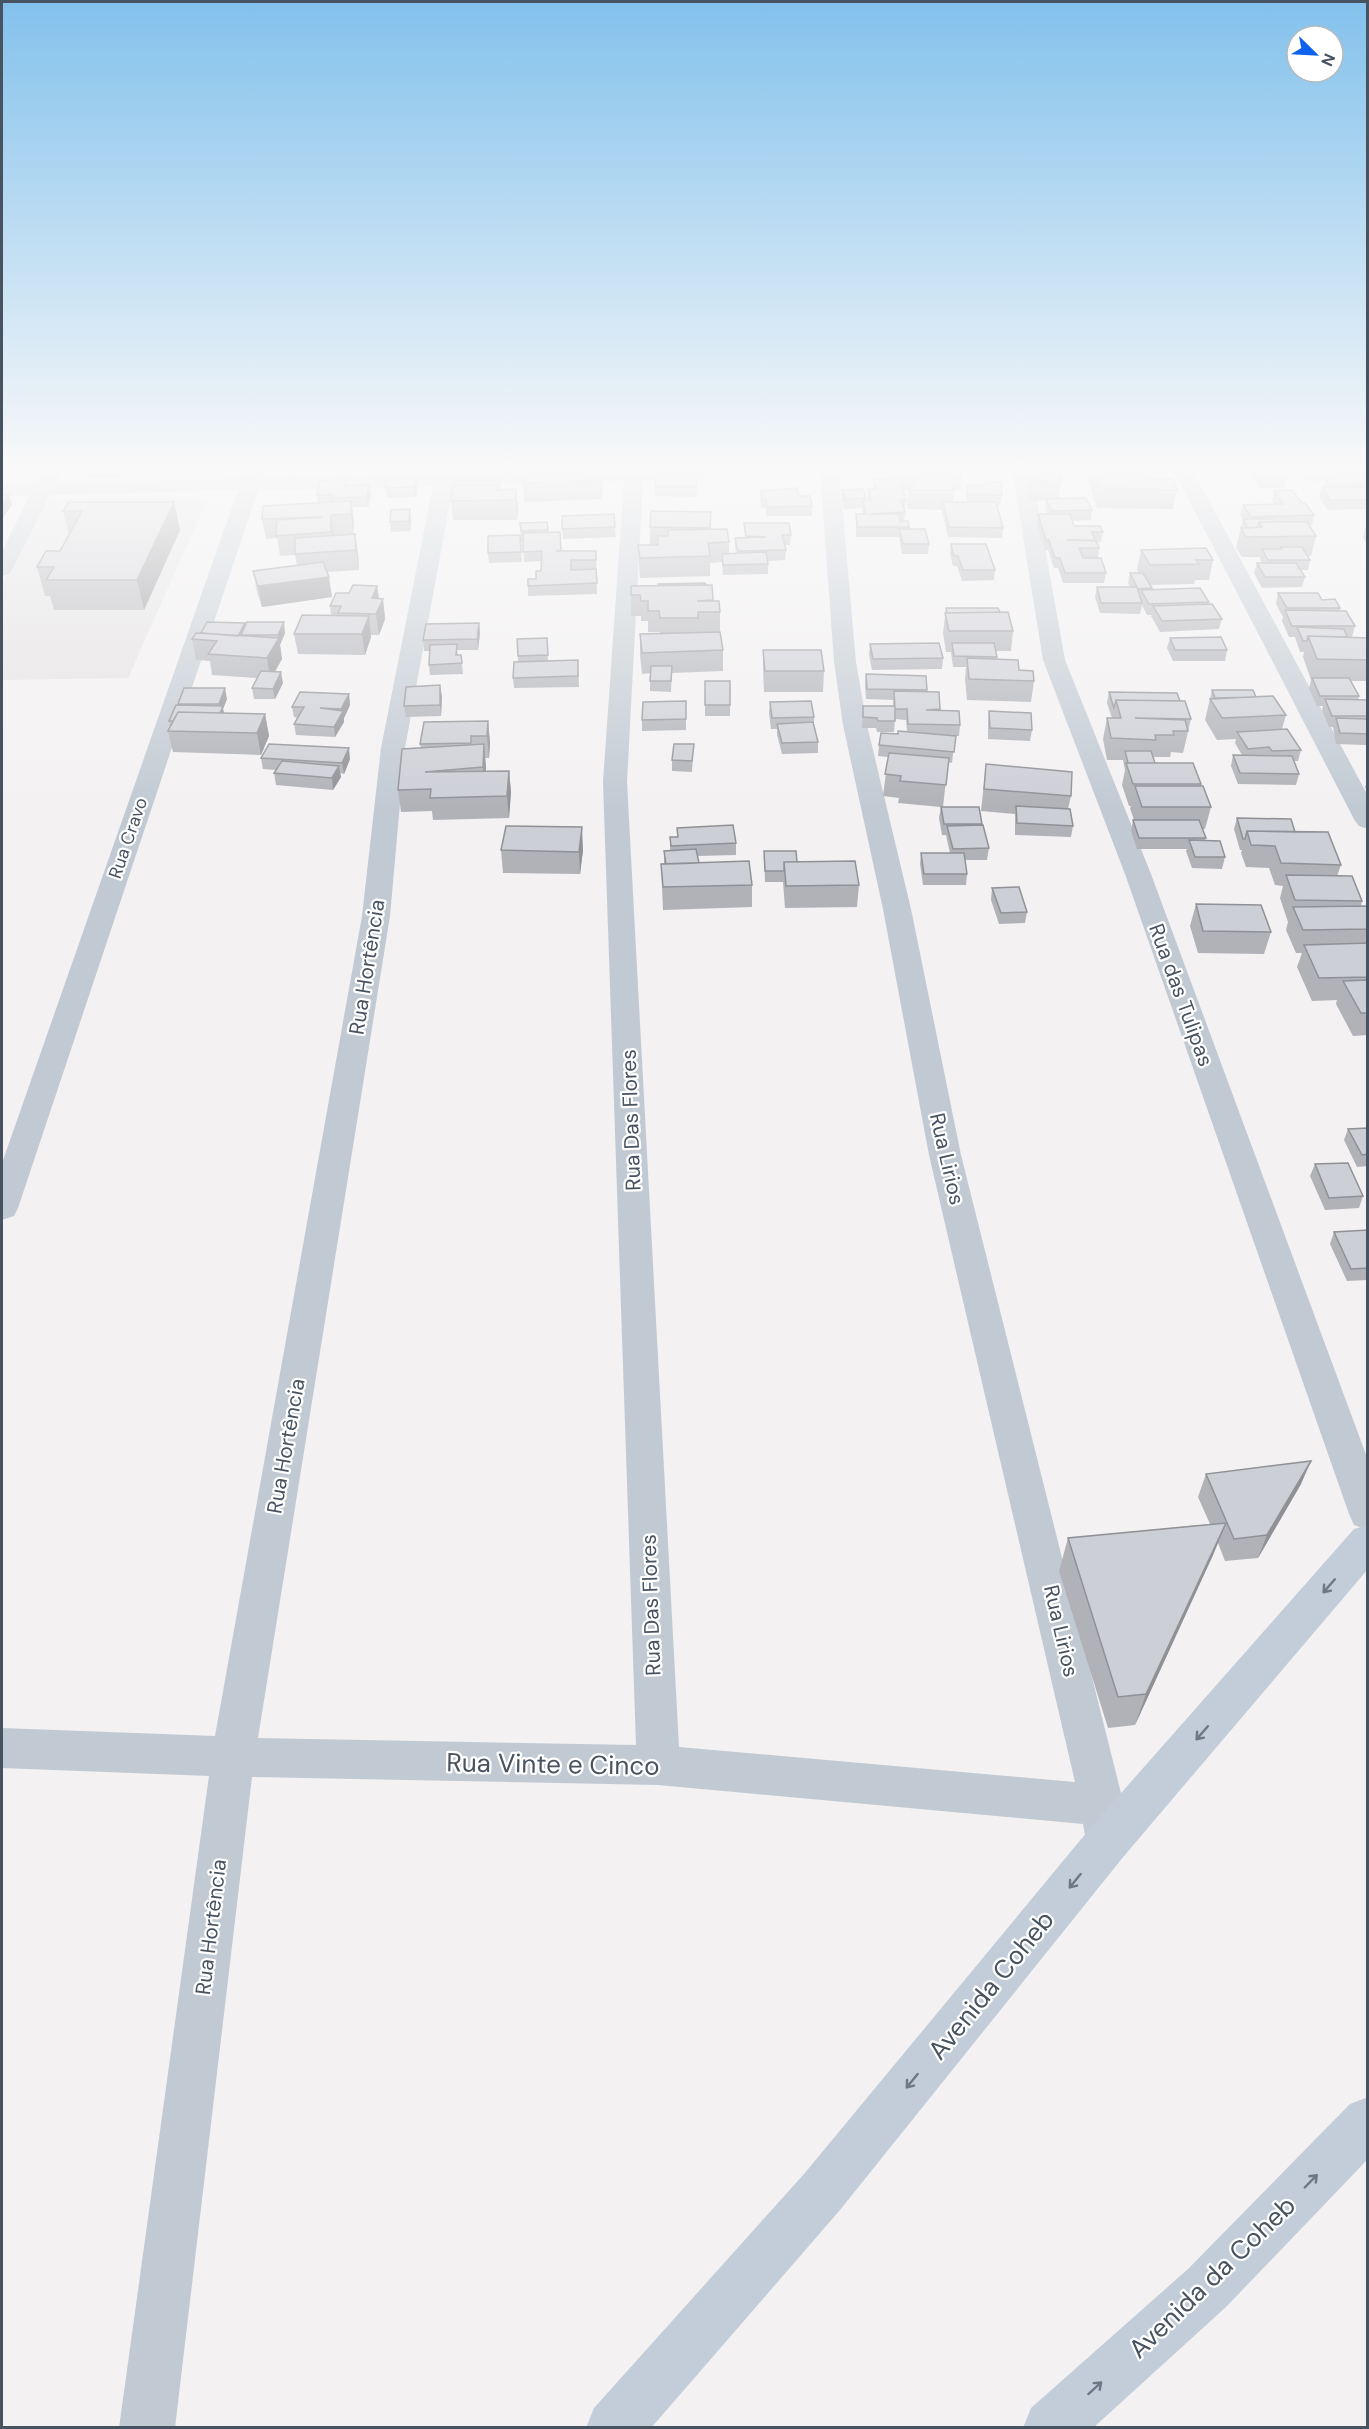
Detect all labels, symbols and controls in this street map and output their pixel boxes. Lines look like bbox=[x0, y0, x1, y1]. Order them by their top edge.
north arrow bbox=[1285, 24, 1345, 84]
text: N bbox=[1316, 50, 1340, 69]
street label: Rua Cravo bbox=[103, 794, 153, 882]
street label: Rua Hortência bbox=[343, 897, 391, 1037]
street label: Rua das Tulipas bbox=[1142, 920, 1220, 1070]
street label: Rua Das Flores bbox=[615, 1049, 647, 1191]
street label: Rua Lirios bbox=[923, 1110, 971, 1208]
street label: Rua Hortência bbox=[260, 1376, 312, 1516]
street label: Rua Das Flores bbox=[635, 1534, 667, 1676]
one-way arrow bbox=[1322, 1578, 1336, 1593]
street label: Rua Lirios bbox=[1037, 1582, 1085, 1680]
one-way arrow bbox=[1195, 1725, 1208, 1741]
street label: Rua Vinte e Cinco bbox=[446, 1745, 660, 1783]
street label: Rua Hortência bbox=[189, 1858, 233, 1996]
one-way arrow bbox=[1069, 1873, 1082, 1889]
street label: Avenida Coheb bbox=[920, 1903, 1062, 2067]
one-way arrow bbox=[906, 2073, 919, 2089]
one-way arrow bbox=[1304, 2173, 1318, 2188]
street label: Avenida da Coheb bbox=[1121, 2188, 1303, 2366]
one-way arrow bbox=[1087, 2381, 1102, 2395]

